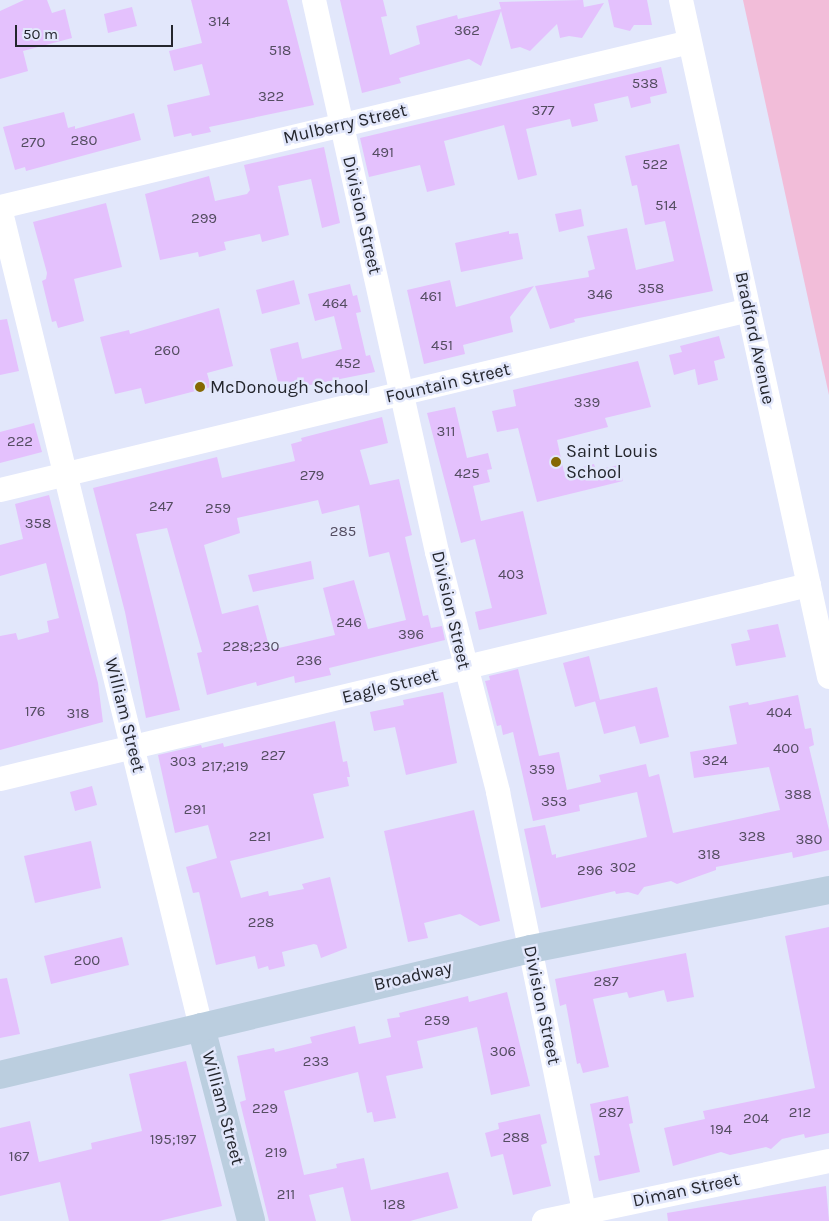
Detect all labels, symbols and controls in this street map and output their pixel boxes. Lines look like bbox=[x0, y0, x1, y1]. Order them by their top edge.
house number: 314 bbox=[208, 13, 230, 31]
scale bar bbox=[18, 15, 175, 47]
house number: 362 bbox=[454, 22, 480, 40]
text: 50 m bbox=[23, 25, 58, 43]
house number: 518 bbox=[269, 42, 291, 60]
house number: 538 bbox=[632, 75, 658, 93]
house number: 322 bbox=[258, 88, 284, 106]
street label: Mulberry Street bbox=[281, 99, 409, 149]
house number: 377 bbox=[532, 102, 554, 120]
house number: 280 bbox=[71, 132, 97, 150]
house number: 270 bbox=[21, 134, 45, 152]
house number: 491 bbox=[372, 144, 394, 162]
street label: Division Street bbox=[338, 154, 386, 276]
house number: 522 bbox=[642, 156, 668, 174]
house number: 514 bbox=[655, 197, 677, 215]
house number: 299 bbox=[191, 210, 217, 228]
street label: Bradford Avenue bbox=[730, 270, 780, 406]
house number: 358 bbox=[638, 280, 664, 298]
house number: 346 bbox=[587, 286, 613, 304]
house number: 461 bbox=[420, 288, 442, 306]
house number: 464 bbox=[322, 295, 348, 313]
house number: 451 bbox=[431, 337, 453, 355]
house number: 260 bbox=[154, 342, 180, 360]
house number: 452 bbox=[335, 355, 361, 373]
street label: Fountain Street bbox=[384, 358, 512, 408]
place label: McDonough School bbox=[210, 376, 369, 398]
marker: McDonough School bbox=[194, 381, 206, 393]
house number: 339 bbox=[574, 394, 600, 412]
house number: 311 bbox=[437, 423, 455, 441]
house number: 222 bbox=[7, 433, 33, 451]
place label: Saint Louis School bbox=[566, 441, 658, 484]
marker: Saint Louis School bbox=[550, 456, 562, 468]
house number: 425 bbox=[454, 465, 480, 483]
house number: 279 bbox=[300, 467, 324, 485]
house number: 247 bbox=[149, 498, 173, 516]
house number: 259 bbox=[205, 500, 231, 518]
house number: 358 bbox=[25, 515, 51, 533]
house number: 285 bbox=[330, 523, 356, 541]
street label: Division Street bbox=[427, 549, 475, 671]
house number: 403 bbox=[498, 566, 524, 584]
house number: 246 bbox=[336, 614, 362, 632]
house number: 396 bbox=[398, 626, 424, 644]
house number: 228;230 bbox=[223, 638, 279, 656]
house number: 236 bbox=[296, 652, 322, 670]
street label: William Street bbox=[100, 655, 150, 775]
street label: Eagle Street bbox=[340, 664, 440, 708]
house number: 176 bbox=[25, 703, 45, 721]
house number: 404 bbox=[766, 704, 792, 722]
house number: 318 bbox=[66, 705, 90, 723]
house number: 400 bbox=[773, 740, 799, 758]
house number: 227 bbox=[261, 747, 285, 765]
house number: 324 bbox=[702, 752, 728, 770]
house number: 303 bbox=[170, 753, 196, 771]
house number: 217;219 bbox=[202, 758, 248, 776]
house number: 359 bbox=[529, 761, 555, 779]
house number: 388 bbox=[784, 786, 812, 804]
house number: 353 bbox=[541, 793, 567, 811]
house number: 291 bbox=[184, 801, 206, 819]
house number: 221 bbox=[249, 828, 271, 846]
house number: 328 bbox=[739, 828, 765, 846]
house number: 380 bbox=[796, 831, 822, 849]
house number: 318 bbox=[697, 846, 721, 864]
house number: 302 bbox=[610, 859, 636, 877]
house number: 296 bbox=[577, 862, 603, 880]
house number: 228 bbox=[248, 914, 274, 932]
street label: Division Street bbox=[519, 944, 565, 1066]
house number: 200 bbox=[74, 952, 100, 970]
street label: Broadway bbox=[372, 957, 454, 995]
house number: 287 bbox=[594, 973, 618, 991]
house number: 259 bbox=[424, 1012, 450, 1030]
house number: 306 bbox=[490, 1043, 516, 1061]
street label: William Street bbox=[197, 1049, 249, 1167]
house number: 233 bbox=[303, 1053, 329, 1071]
house number: 229 bbox=[252, 1100, 278, 1118]
house number: 287 bbox=[599, 1104, 623, 1122]
house number: 212 bbox=[789, 1104, 811, 1122]
house number: 204 bbox=[743, 1110, 769, 1128]
house number: 194 bbox=[710, 1121, 732, 1139]
house number: 288 bbox=[502, 1129, 530, 1147]
house number: 195;197 bbox=[150, 1131, 196, 1149]
house number: 219 bbox=[265, 1144, 287, 1162]
house number: 167 bbox=[9, 1148, 29, 1166]
street label: Diman Street bbox=[631, 1168, 741, 1212]
house number: 211 bbox=[277, 1186, 295, 1204]
house number: 128 bbox=[383, 1196, 405, 1214]

